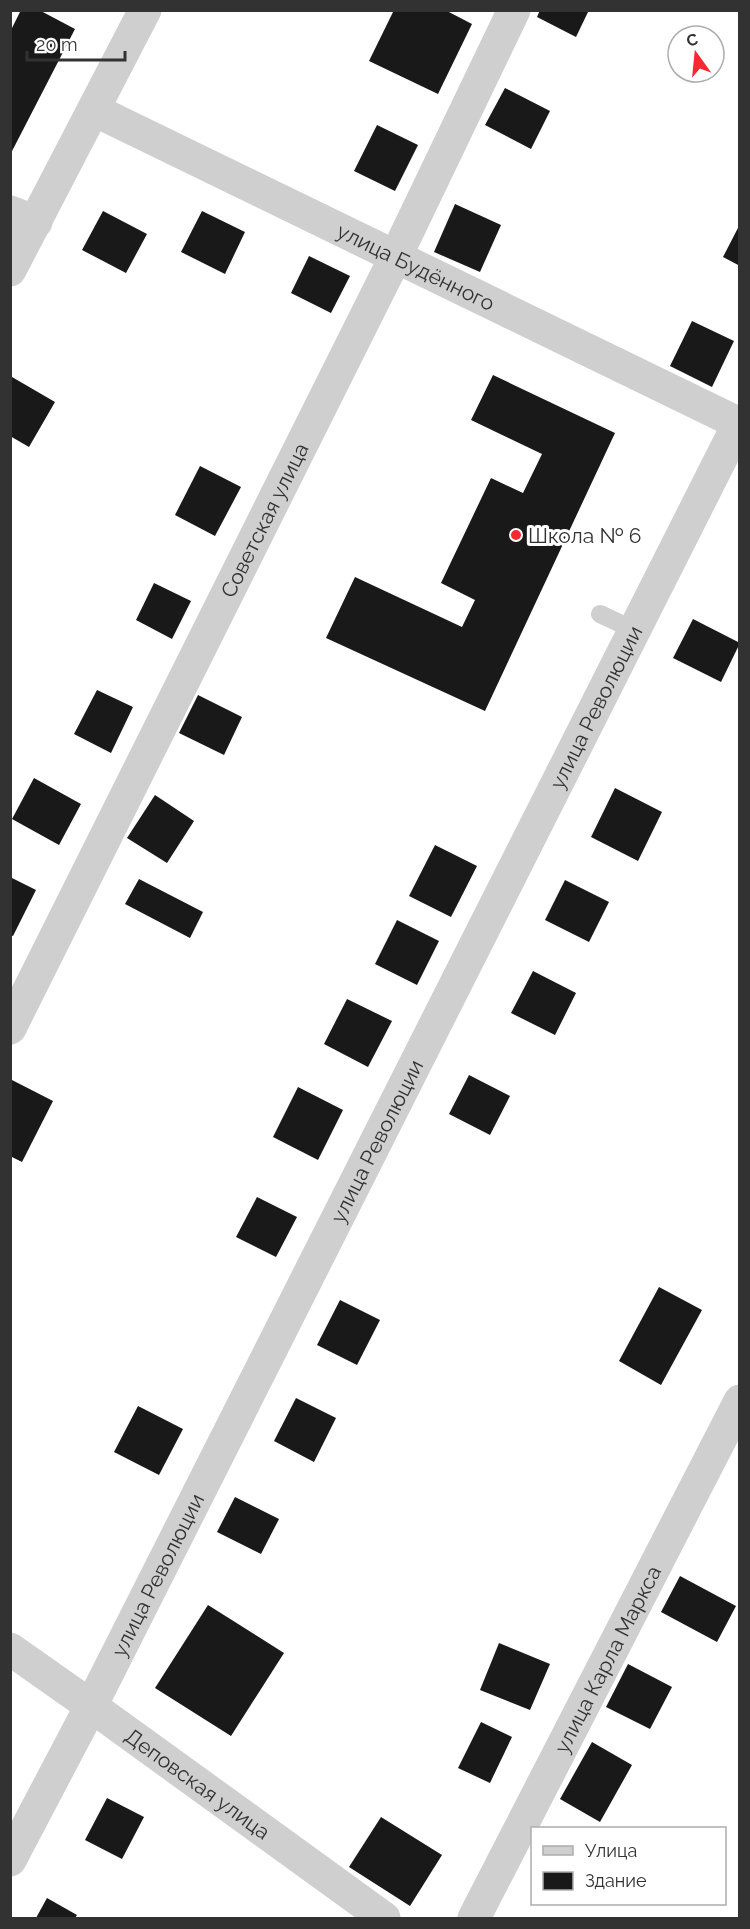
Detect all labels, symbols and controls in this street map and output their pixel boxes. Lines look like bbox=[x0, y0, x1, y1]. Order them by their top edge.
scale bar bbox=[27, 24, 124, 62]
north arrow bbox=[666, 24, 726, 84]
text: С bbox=[684, 29, 700, 51]
text: 20 m bbox=[36, 34, 78, 55]
street label: улица Будённого bbox=[333, 218, 499, 315]
street label: Советская улица bbox=[215, 439, 313, 601]
place label: Школа № 6 bbox=[528, 523, 642, 548]
marker: Школа № 6 bbox=[509, 528, 523, 542]
street label: улица Революции bbox=[544, 621, 647, 793]
street label: улица Революции bbox=[325, 1055, 428, 1227]
street label: улица Революции bbox=[106, 1489, 209, 1660]
street label: улица Карла Маркса bbox=[549, 1561, 666, 1757]
street label: Деповская улица bbox=[121, 1723, 275, 1844]
legend bbox=[531, 1827, 726, 1905]
text: Улица bbox=[585, 1840, 637, 1861]
text: Здание bbox=[585, 1870, 647, 1891]

